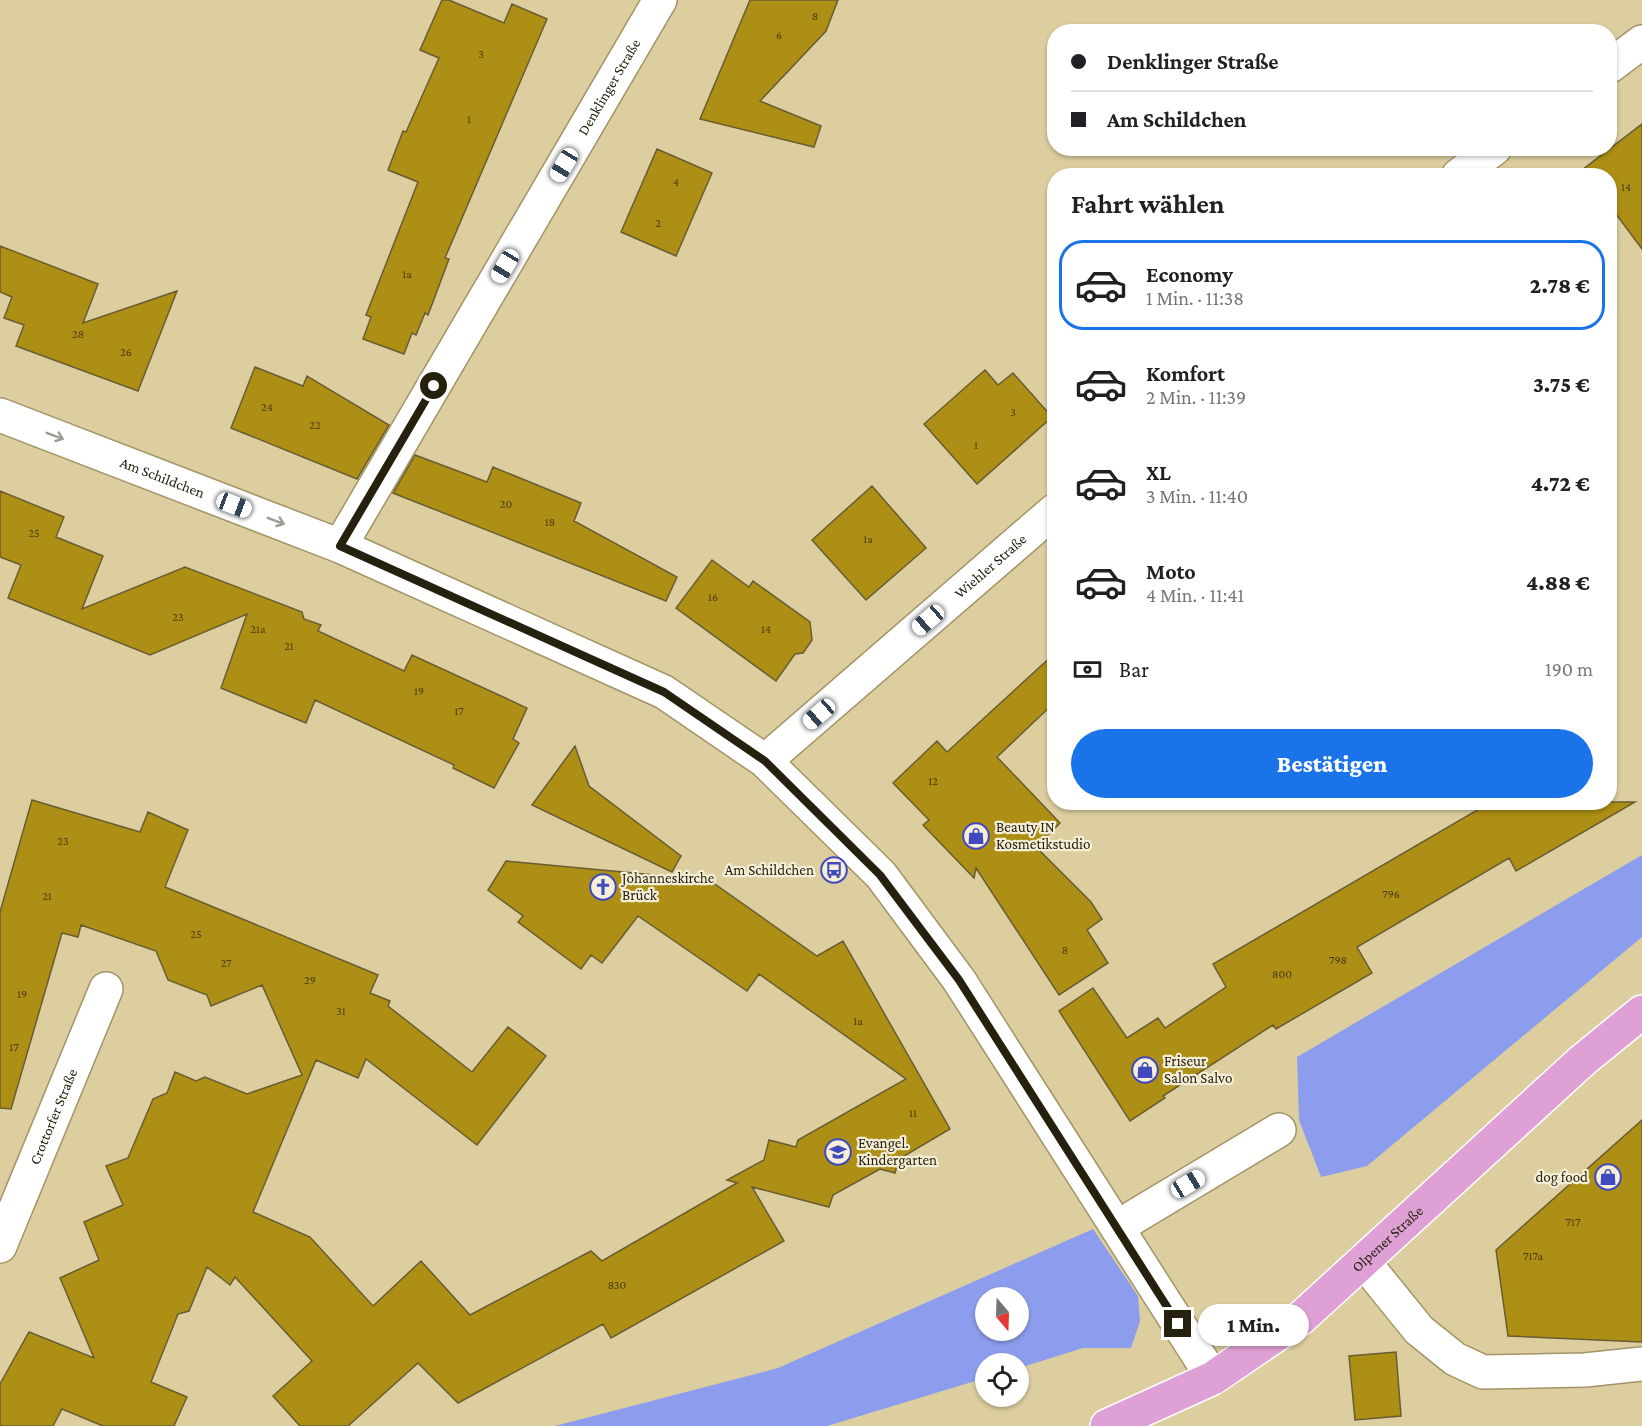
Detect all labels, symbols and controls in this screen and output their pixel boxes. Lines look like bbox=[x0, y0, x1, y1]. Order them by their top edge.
house number: 8 bbox=[812, 9, 818, 23]
house number: 6 bbox=[776, 28, 782, 42]
street label: Denklinger Straße bbox=[575, 36, 644, 138]
house number: 3 bbox=[478, 47, 484, 61]
text: Denklinger Straße bbox=[1107, 49, 1278, 74]
text: Am Schildchen bbox=[1107, 107, 1246, 132]
house number: 1 bbox=[467, 112, 471, 126]
car bbox=[547, 145, 581, 185]
house number: 4 bbox=[673, 175, 679, 189]
house number: 14 bbox=[1621, 180, 1631, 194]
text: Fahrt wählen bbox=[1071, 189, 1224, 219]
house number: 2 bbox=[655, 216, 661, 230]
car bbox=[488, 246, 522, 286]
icon: car bbox=[1074, 258, 1128, 312]
text: Economy bbox=[1146, 262, 1233, 287]
house number: 1a bbox=[402, 267, 412, 281]
text: 2.78 € bbox=[1530, 273, 1590, 298]
text: 1 Min. · 11:38 bbox=[1146, 287, 1244, 309]
house number: 28 bbox=[72, 327, 84, 341]
house number: 26 bbox=[120, 345, 132, 359]
icon: car bbox=[1074, 357, 1128, 411]
text: Komfort bbox=[1146, 361, 1225, 386]
route start bbox=[420, 372, 447, 399]
text: 3.75 € bbox=[1533, 372, 1590, 397]
text: 2 Min. · 11:39 bbox=[1146, 386, 1246, 408]
house number: 24 bbox=[261, 400, 273, 414]
house number: 3 bbox=[1010, 405, 1016, 419]
house number: 22 bbox=[309, 418, 321, 432]
one-way arrow bbox=[45, 432, 63, 443]
house number: 1 bbox=[974, 438, 978, 452]
street label: Am Schildchen bbox=[118, 454, 207, 501]
icon: car bbox=[1074, 456, 1128, 510]
text: XL bbox=[1146, 460, 1171, 485]
text: 4.72 € bbox=[1531, 471, 1590, 496]
text: 3 Min. · 11:40 bbox=[1146, 485, 1248, 507]
car bbox=[214, 490, 254, 520]
house number: 20 bbox=[500, 497, 512, 511]
house number: 18 bbox=[545, 515, 555, 529]
one-way arrow bbox=[266, 516, 285, 527]
house number: 25 bbox=[28, 526, 40, 540]
street label: Wiehler Straße bbox=[951, 530, 1030, 601]
house number: 1a bbox=[863, 532, 873, 546]
icon: car bbox=[1074, 555, 1128, 609]
text: Moto bbox=[1146, 559, 1196, 584]
text: 4.88 € bbox=[1526, 570, 1590, 595]
text: 4 Min. · 11:41 bbox=[1146, 584, 1244, 606]
house number: 16 bbox=[708, 590, 718, 604]
car bbox=[909, 601, 947, 639]
house number: 23 bbox=[172, 610, 184, 624]
house number: 21a bbox=[250, 622, 266, 636]
house number: 14 bbox=[761, 622, 771, 636]
house number: 21 bbox=[284, 639, 294, 653]
icon: cash bbox=[1071, 653, 1104, 686]
text: Bar bbox=[1119, 657, 1149, 682]
text: 190 m bbox=[1545, 658, 1593, 680]
house number: 19 bbox=[414, 684, 424, 698]
car bbox=[800, 695, 838, 733]
house number: 17 bbox=[454, 704, 464, 718]
button: Bestätigen bbox=[1071, 729, 1593, 798]
house number: 12 bbox=[928, 774, 938, 788]
place label: Beauty IN Kosmetikstudio bbox=[996, 819, 1090, 852]
shop icon: Beauty IN Kosmetikstudio bbox=[961, 821, 991, 851]
house number: 23 bbox=[57, 834, 69, 848]
bus stop icon: Am Schildchen bbox=[819, 855, 849, 885]
place label: Am Schildchen bbox=[725, 862, 814, 878]
place label: Johanneskirche Brück bbox=[620, 870, 715, 903]
church icon: Johanneskirche Brück bbox=[588, 872, 618, 902]
house number: 796 bbox=[1382, 887, 1400, 901]
house number: 21 bbox=[42, 889, 52, 903]
house number: 25 bbox=[190, 927, 202, 941]
house number: 8 bbox=[1062, 943, 1068, 957]
house number: 798 bbox=[1329, 953, 1347, 967]
house number: 27 bbox=[220, 956, 232, 970]
house number: 800 bbox=[1272, 967, 1292, 981]
house number: 29 bbox=[304, 973, 316, 987]
house number: 19 bbox=[17, 987, 27, 1001]
house number: 31 bbox=[336, 1004, 346, 1018]
house number: 1a bbox=[853, 1014, 863, 1028]
house number: 17 bbox=[9, 1040, 19, 1054]
place label: Friseur Salon Salvo bbox=[1164, 1053, 1232, 1086]
shop icon: Friseur Salon Salvo bbox=[1130, 1055, 1160, 1085]
street label: Crottorfer Straße bbox=[27, 1066, 80, 1167]
house number: 11 bbox=[909, 1106, 917, 1120]
place label: Evangel. Kindergarten bbox=[858, 1135, 937, 1169]
school or university icon: Evangel. Kindergarten bbox=[823, 1137, 853, 1167]
shop icon: dog food bbox=[1593, 1162, 1623, 1192]
car bbox=[1168, 1167, 1208, 1201]
place label: dog food bbox=[1535, 1169, 1588, 1186]
street label: Olpener Straße bbox=[1349, 1202, 1426, 1275]
house number: 717 bbox=[1565, 1215, 1581, 1229]
house number: 717a bbox=[1523, 1249, 1544, 1263]
house number: 830 bbox=[608, 1278, 627, 1292]
north arrow bbox=[975, 1287, 1029, 1341]
map controls bbox=[975, 1287, 1029, 1407]
callout: 1 Min. bbox=[1199, 1303, 1310, 1345]
route end bbox=[1164, 1310, 1191, 1337]
text: 1 Min. bbox=[1227, 1314, 1280, 1336]
button: locate bbox=[975, 1353, 1029, 1407]

